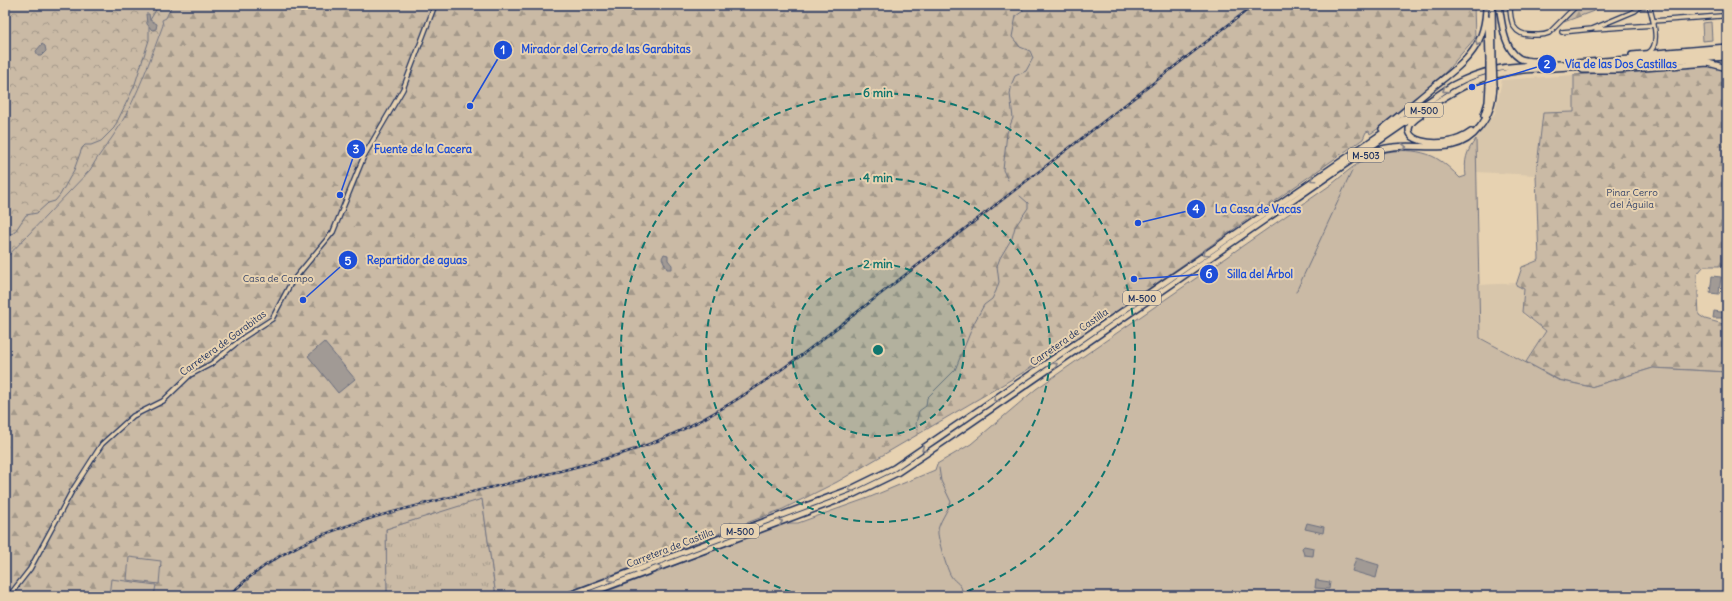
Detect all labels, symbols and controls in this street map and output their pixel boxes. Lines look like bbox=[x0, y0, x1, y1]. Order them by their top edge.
callout: Mirador del Cerro de las Garabitas bbox=[493, 38, 698, 61]
one-way arrow bbox=[1475, 38, 1483, 46]
text: 1 bbox=[501, 42, 505, 57]
text: Mirador del Cerro de las Garabitas bbox=[521, 42, 691, 56]
callout: Vía de las Dos Castillas bbox=[1537, 53, 1685, 76]
text: 2 bbox=[1544, 56, 1551, 71]
text: Vía de las Dos Castillas bbox=[1565, 57, 1677, 71]
text: 6 min bbox=[863, 85, 893, 100]
one-way arrow bbox=[1442, 85, 1449, 93]
road number: M-500 bbox=[1405, 103, 1443, 117]
callout: Fuente de la Cacera bbox=[346, 137, 480, 160]
text: 3 bbox=[353, 141, 360, 156]
text: Fuente de la Cacera bbox=[374, 142, 473, 156]
one-way arrow bbox=[1401, 143, 1407, 151]
road number: M-503 bbox=[1348, 148, 1384, 162]
text: 4 min bbox=[863, 170, 893, 185]
one-way arrow bbox=[1311, 174, 1318, 181]
park label: Pinar Cerro del Águila bbox=[1606, 186, 1658, 211]
callout: La Casa de Vacas bbox=[1186, 198, 1309, 221]
text: 4 bbox=[1193, 201, 1200, 216]
text: La Casa de Vacas bbox=[1215, 202, 1301, 216]
one-way arrow bbox=[1204, 248, 1211, 255]
callout: Repartidor de aguas bbox=[338, 249, 475, 272]
text: 5 bbox=[345, 253, 352, 268]
text: Repartidor de aguas bbox=[367, 253, 467, 268]
text: 2 min bbox=[863, 256, 893, 271]
callout: Silla del Árbol bbox=[1199, 262, 1301, 285]
text: 6 bbox=[1206, 266, 1213, 281]
text: Silla del Árbol bbox=[1227, 266, 1293, 281]
park label: Casa de Campo bbox=[243, 272, 314, 285]
road number: M-500 bbox=[1123, 291, 1161, 305]
street label: Carretera de Castilla bbox=[1027, 305, 1111, 369]
street label: Carretera de Garabitas bbox=[177, 307, 269, 379]
centre of rings bbox=[871, 343, 885, 357]
one-way arrow bbox=[1051, 362, 1058, 370]
one-way arrow bbox=[993, 394, 1000, 402]
one-way arrow bbox=[922, 444, 929, 451]
one-way arrow bbox=[847, 484, 855, 492]
one-way arrow bbox=[777, 519, 784, 527]
road number: M-500 bbox=[721, 524, 759, 538]
street label: Carretera de Castilla bbox=[625, 525, 716, 571]
one-way arrow bbox=[655, 564, 662, 572]
one-way arrow bbox=[608, 575, 615, 583]

